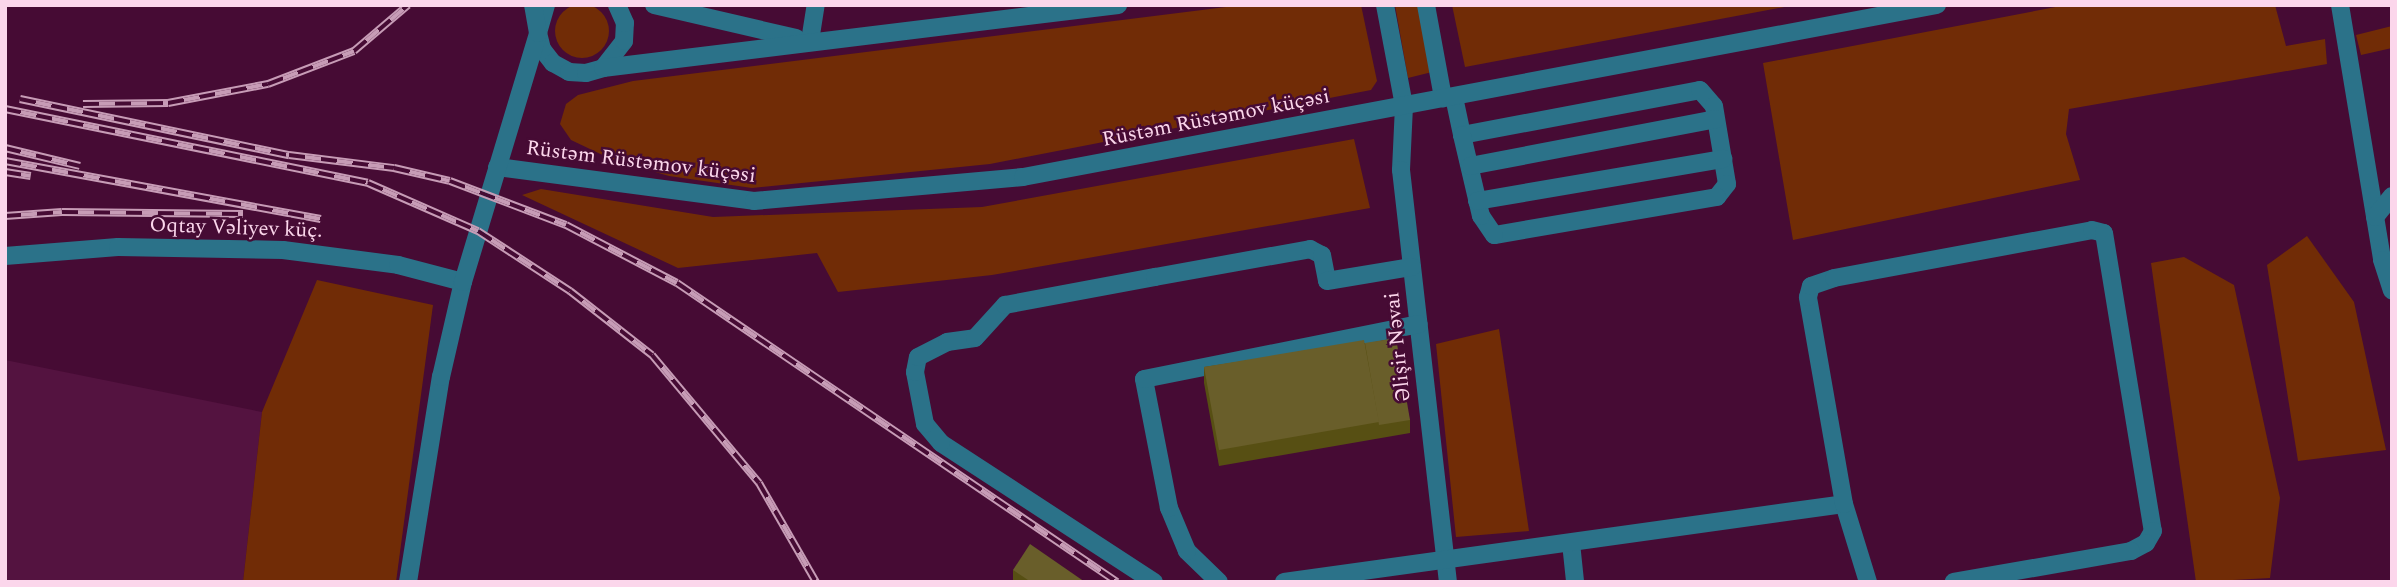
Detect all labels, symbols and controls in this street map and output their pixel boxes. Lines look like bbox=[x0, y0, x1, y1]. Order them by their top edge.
street label: Rüstəm Rüstəmov küçəsi bbox=[1100, 84, 1332, 152]
street label: Rüstəm Rüstəmov küçəsi bbox=[525, 135, 757, 189]
street label: Oqtay Vəliyev küç. bbox=[149, 212, 323, 244]
street label: Əlişir Nəvai bbox=[1380, 291, 1416, 403]

